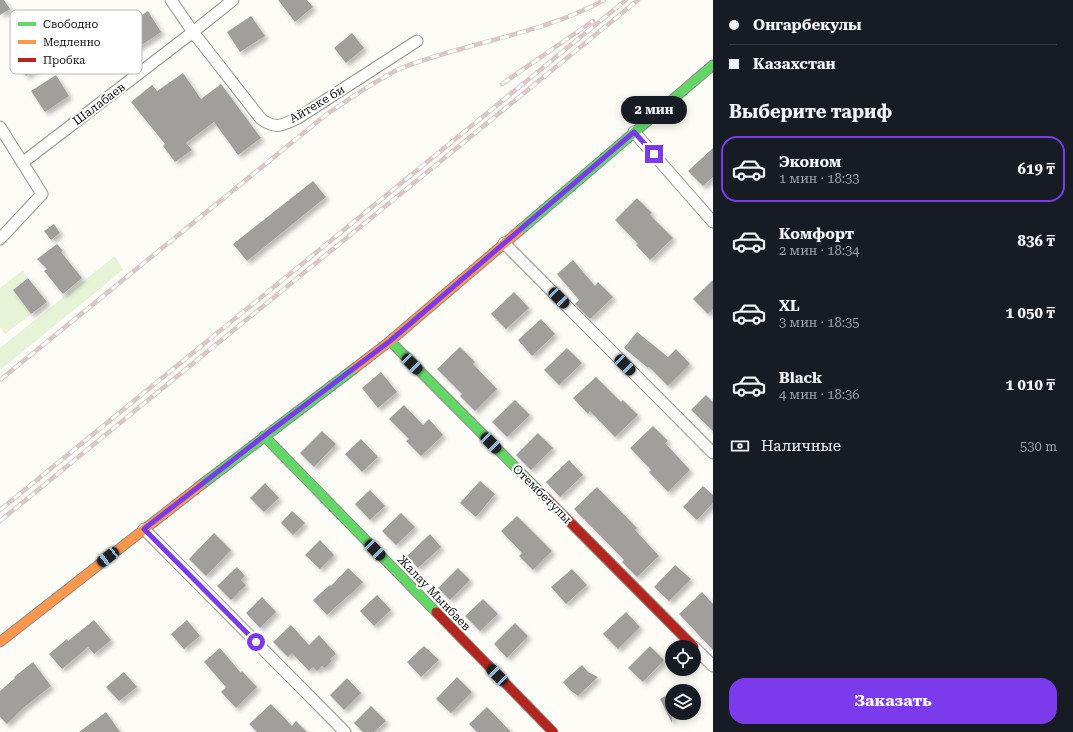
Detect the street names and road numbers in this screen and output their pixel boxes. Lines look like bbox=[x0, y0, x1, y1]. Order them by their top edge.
street label: Шалабаев bbox=[70, 80, 128, 128]
street label: Айтеке би bbox=[287, 82, 347, 126]
street label: Отембетулы bbox=[510, 462, 574, 526]
street label: Жалау Мынбаев bbox=[395, 552, 474, 634]

